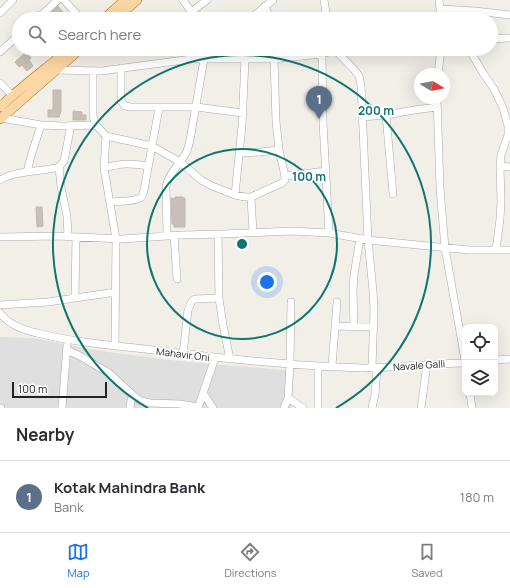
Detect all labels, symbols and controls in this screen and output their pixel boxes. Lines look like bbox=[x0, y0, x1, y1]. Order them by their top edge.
search box bbox=[12, 12, 498, 56]
icon: search bbox=[26, 23, 48, 45]
text: Search here bbox=[58, 24, 141, 45]
north arrow bbox=[414, 68, 450, 104]
pin: 1 bbox=[306, 86, 332, 119]
text: 200 m bbox=[358, 102, 394, 119]
text: 100 m bbox=[292, 168, 326, 185]
centre of rings bbox=[235, 237, 249, 251]
your location bbox=[257, 272, 277, 292]
map controls bbox=[462, 324, 498, 396]
button: locate bbox=[462, 324, 498, 360]
street label: Mahavir Oni bbox=[155, 344, 211, 364]
street label: Navale Galli bbox=[392, 356, 446, 374]
button: layers bbox=[462, 360, 498, 396]
scale bar bbox=[12, 380, 107, 399]
text: 100 m bbox=[18, 381, 47, 396]
text: Nearby bbox=[16, 423, 74, 446]
text: Kotak Mahindra Bank bbox=[54, 477, 205, 498]
text: 1 bbox=[26, 488, 32, 506]
text: 180 m bbox=[460, 488, 494, 506]
text: Bank bbox=[54, 498, 83, 516]
tab: Map bbox=[67, 541, 89, 580]
tab: Directions bbox=[224, 541, 277, 580]
tab: Saved bbox=[412, 541, 443, 580]

